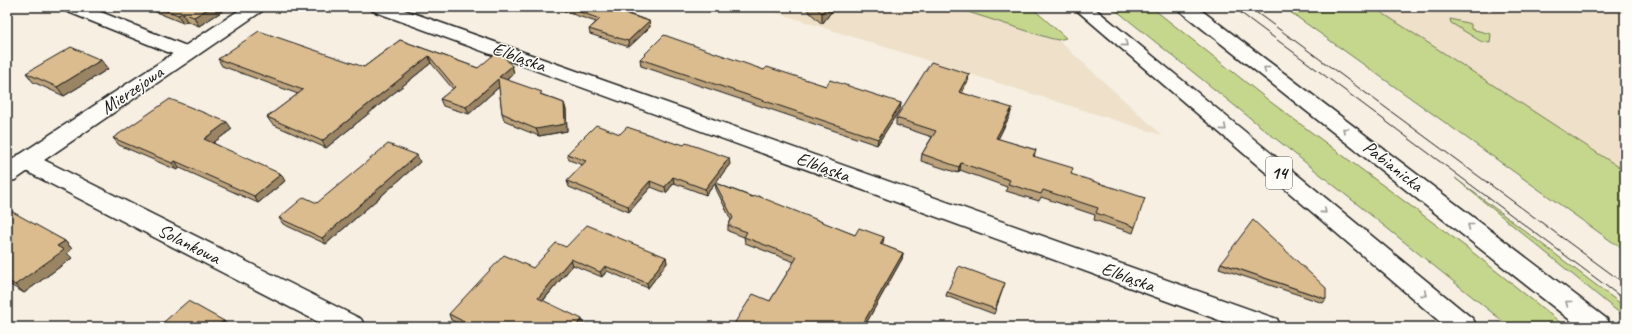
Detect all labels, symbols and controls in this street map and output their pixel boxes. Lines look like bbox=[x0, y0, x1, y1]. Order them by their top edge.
street label: Elbląska bbox=[489, 36, 550, 78]
one-way arrow bbox=[1120, 39, 1128, 46]
street label: Mierzejowa bbox=[96, 60, 169, 120]
one-way arrow bbox=[1264, 66, 1271, 73]
one-way arrow bbox=[1220, 123, 1227, 130]
one-way arrow bbox=[1343, 127, 1350, 134]
street label: Pabianicka bbox=[1358, 135, 1429, 198]
street label: Elbląska bbox=[793, 146, 854, 188]
road number: 14 bbox=[1266, 157, 1292, 189]
one-way arrow bbox=[1320, 206, 1327, 213]
street label: Solankowa bbox=[154, 218, 226, 271]
one-way arrow bbox=[1468, 224, 1475, 231]
street label: Elbląska bbox=[1098, 256, 1159, 298]
one-way arrow bbox=[1420, 289, 1427, 296]
one-way arrow bbox=[1565, 301, 1572, 308]

